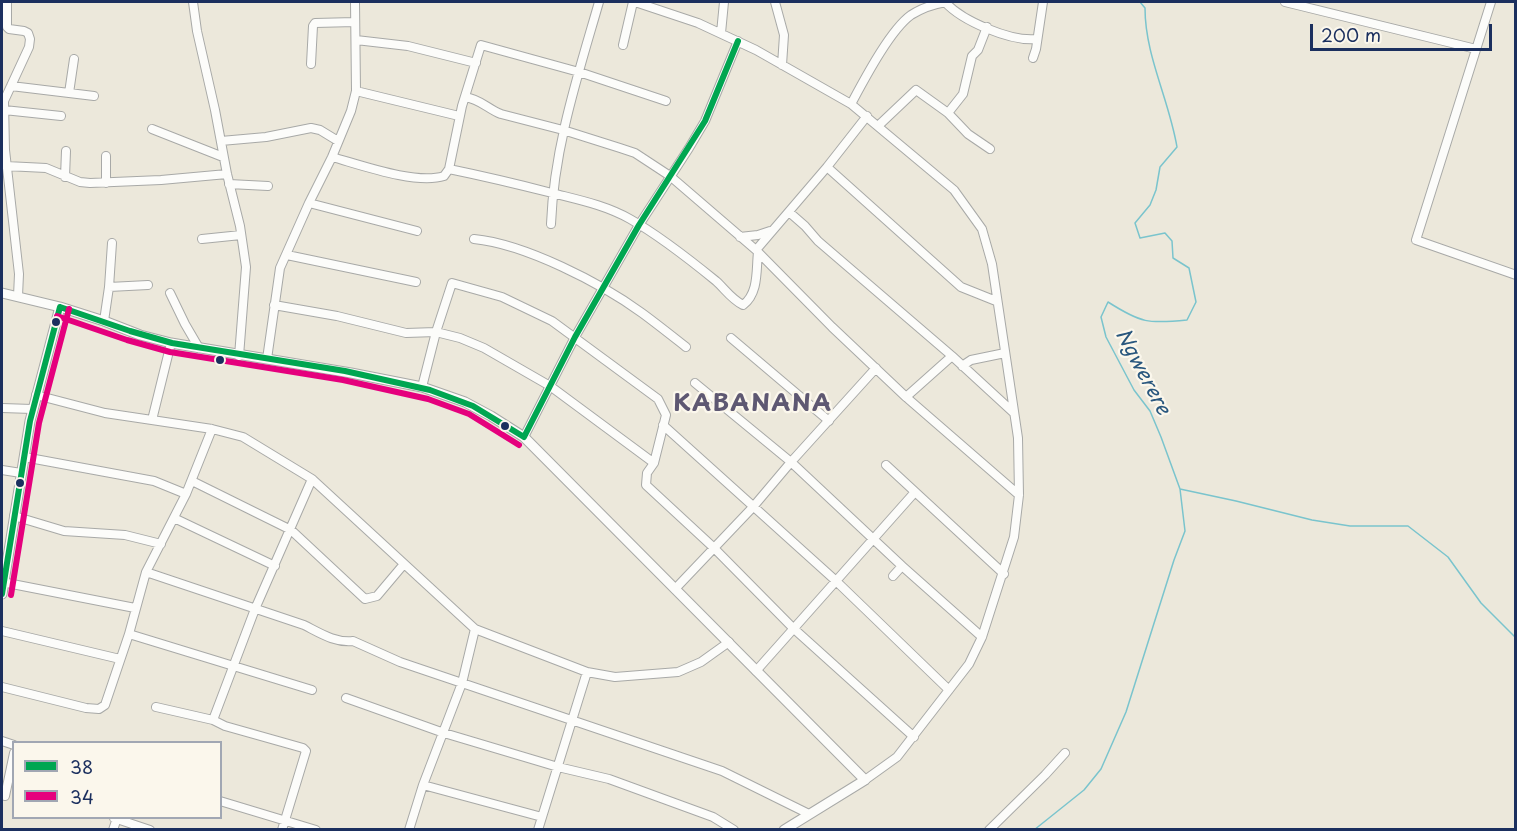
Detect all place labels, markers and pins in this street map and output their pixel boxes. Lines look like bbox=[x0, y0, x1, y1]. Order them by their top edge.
unlabelled marker bbox=[50, 316, 62, 328]
unlabelled marker bbox=[214, 354, 226, 366]
unlabelled marker bbox=[499, 420, 511, 432]
unlabelled marker bbox=[14, 477, 26, 489]

